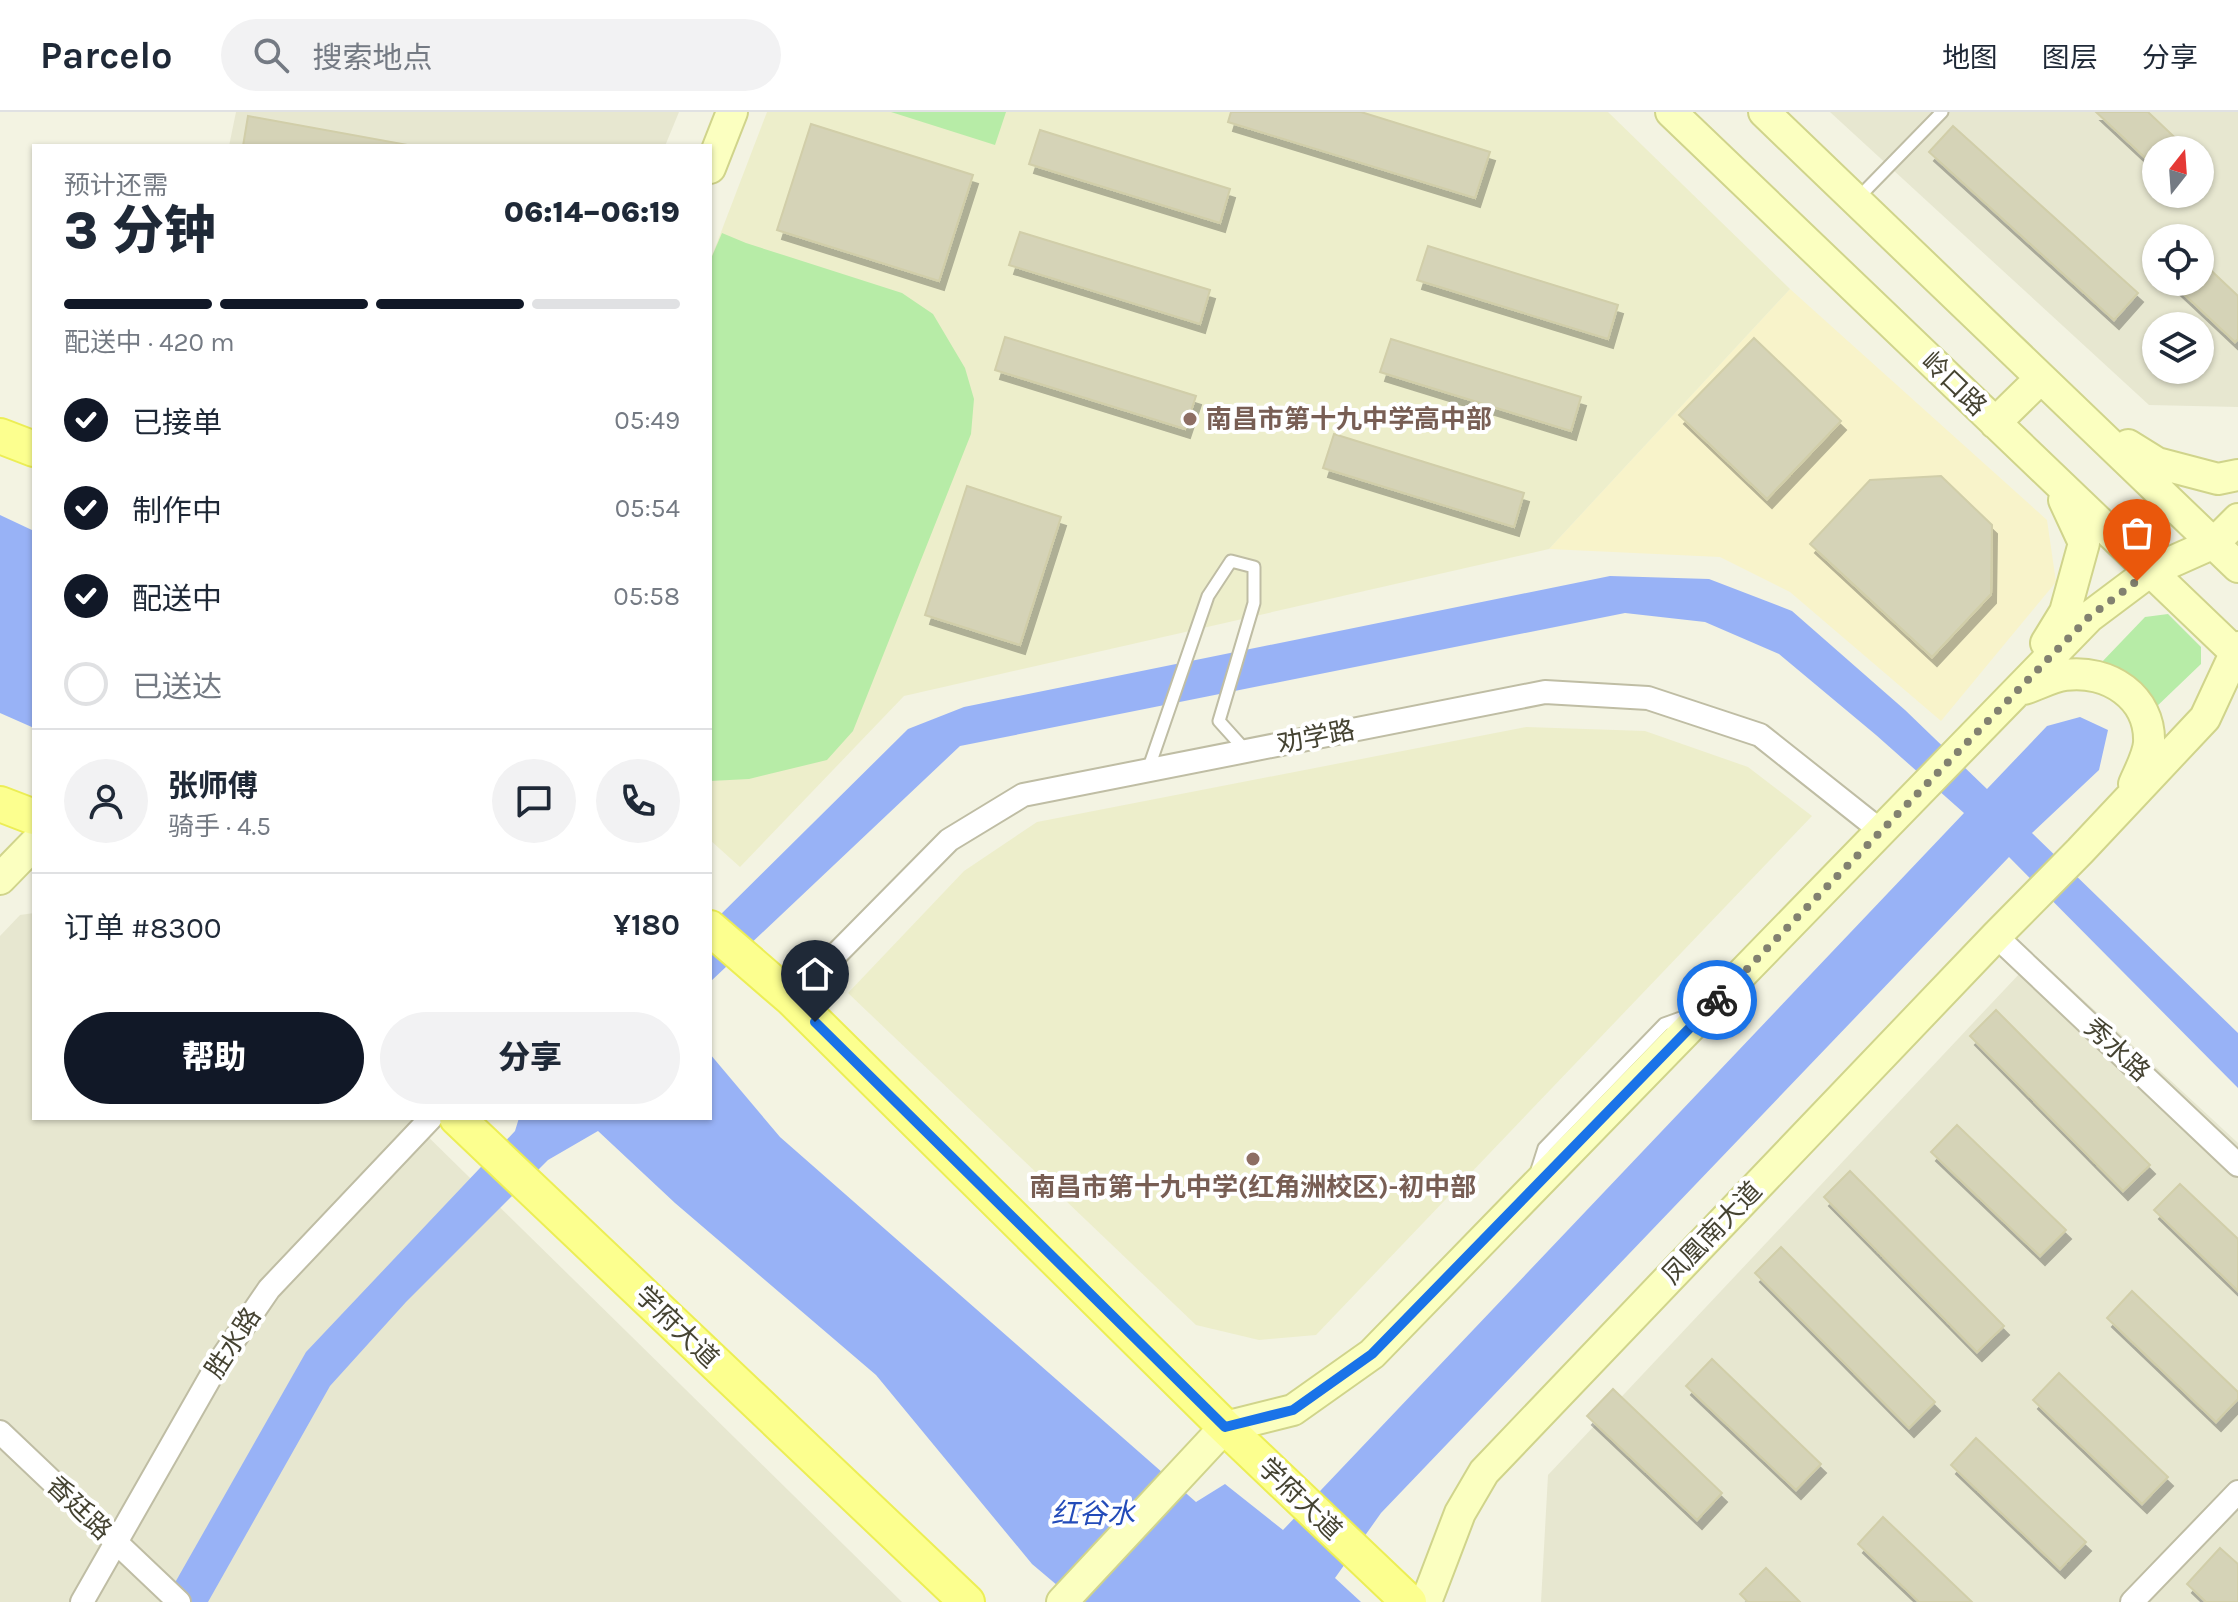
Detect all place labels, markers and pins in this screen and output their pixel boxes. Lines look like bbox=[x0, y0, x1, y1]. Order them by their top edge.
place label: 南昌市第十九中学高中部 bbox=[1206, 404, 1492, 435]
marker: 南昌市第十九中学高中部 bbox=[1181, 410, 1199, 428]
pin bbox=[2103, 499, 2171, 581]
pin bbox=[781, 940, 849, 1022]
marker: 南昌市第十九中学(红角洲校区)-初中部 bbox=[1244, 1150, 1262, 1168]
place label: 南昌市第十九中学(红角洲校区)-初中部 bbox=[1030, 1172, 1476, 1203]

